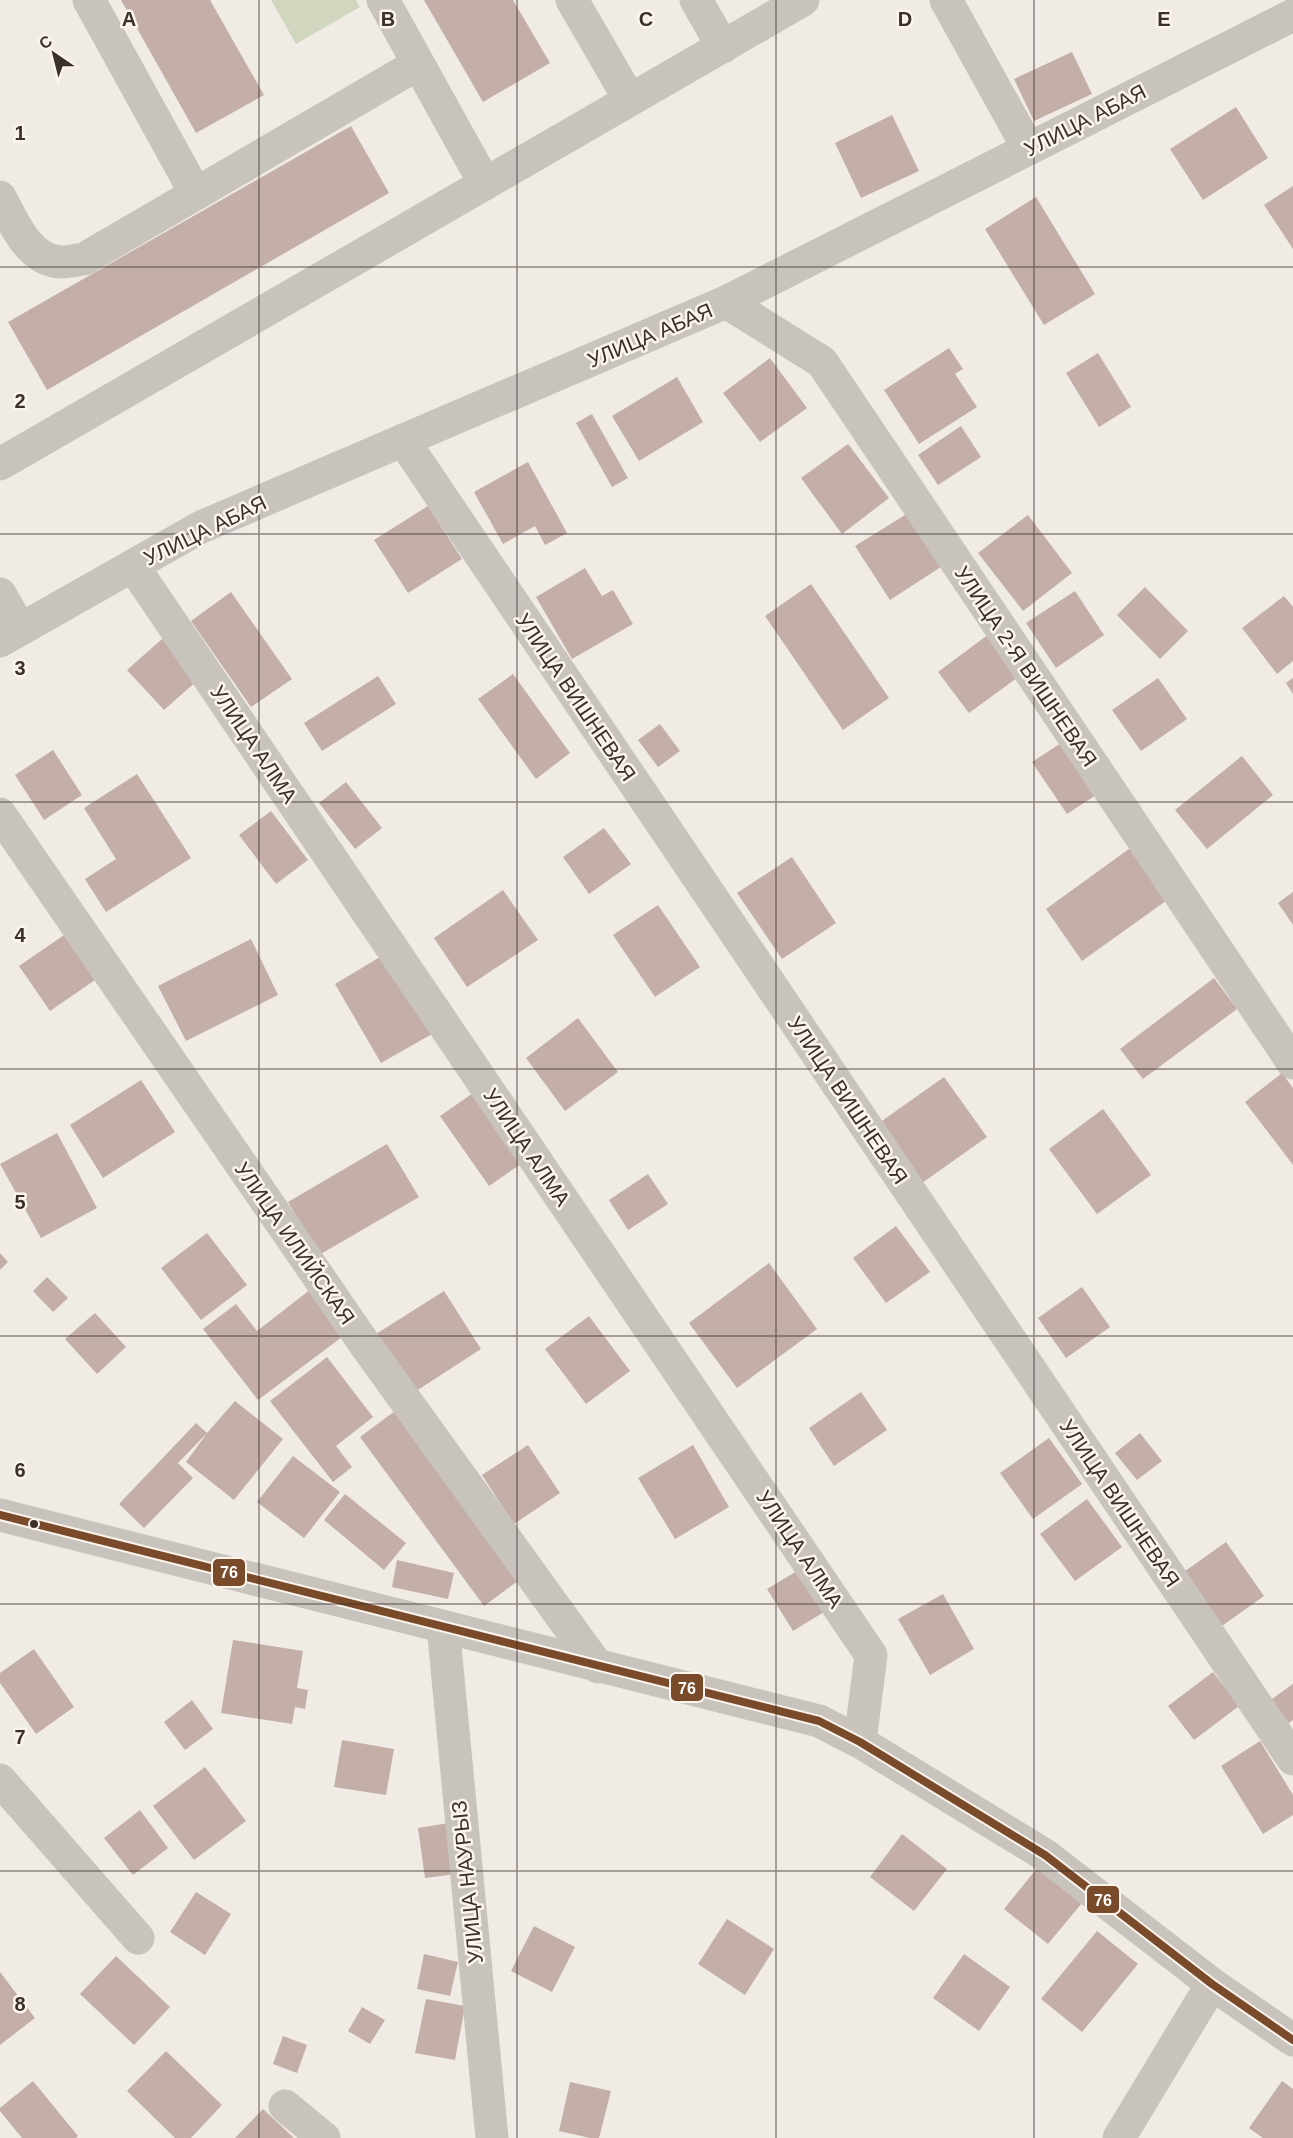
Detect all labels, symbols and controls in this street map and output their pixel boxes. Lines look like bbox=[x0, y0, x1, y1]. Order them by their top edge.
text: A bbox=[122, 8, 136, 30]
text: B bbox=[381, 8, 395, 30]
text: C bbox=[639, 8, 653, 30]
text: D bbox=[898, 8, 912, 30]
text: E bbox=[1157, 8, 1171, 30]
north arrow bbox=[24, 24, 84, 84]
text: С bbox=[36, 32, 56, 52]
street label: УЛИЦА АБАЯ bbox=[1020, 79, 1150, 161]
text: 1 bbox=[14, 122, 26, 144]
street label: УЛИЦА АБАЯ bbox=[584, 298, 716, 372]
text: 2 bbox=[14, 390, 26, 412]
street label: УЛИЦА АБАЯ bbox=[140, 490, 270, 570]
street label: УЛИЦА 2-Я ВИШНЕВАЯ bbox=[950, 562, 1102, 770]
street label: УЛИЦА ВИШНЕВАЯ bbox=[511, 609, 641, 785]
text: 3 bbox=[14, 657, 26, 679]
street label: УЛИЦА АЛМА bbox=[206, 681, 302, 807]
text: 4 bbox=[14, 924, 26, 946]
street label: УЛИЦА ВИШНЕВАЯ bbox=[783, 1012, 913, 1188]
street label: УЛИЦА АЛМА bbox=[479, 1084, 575, 1210]
street label: УЛИЦА ИЛИЙСКАЯ bbox=[230, 1158, 360, 1328]
text: 5 bbox=[14, 1191, 26, 1213]
street label: УЛИЦА ВИШНЕВАЯ bbox=[1055, 1415, 1185, 1591]
text: 6 bbox=[14, 1459, 26, 1481]
street label: УЛИЦА АЛМА bbox=[752, 1486, 848, 1612]
unlabelled marker bbox=[28, 1518, 40, 1530]
line badge: 76 bbox=[212, 1558, 246, 1587]
text: 76 bbox=[220, 1564, 238, 1581]
line badge: 76 bbox=[670, 1673, 704, 1702]
text: 76 bbox=[678, 1680, 696, 1697]
text: 7 bbox=[14, 1726, 26, 1748]
street label: УЛИЦА НАУРЫЗ bbox=[447, 1799, 487, 1965]
line badge: 76 bbox=[1086, 1885, 1120, 1914]
text: 76 bbox=[1094, 1892, 1112, 1909]
text: 8 bbox=[14, 1993, 26, 2015]

